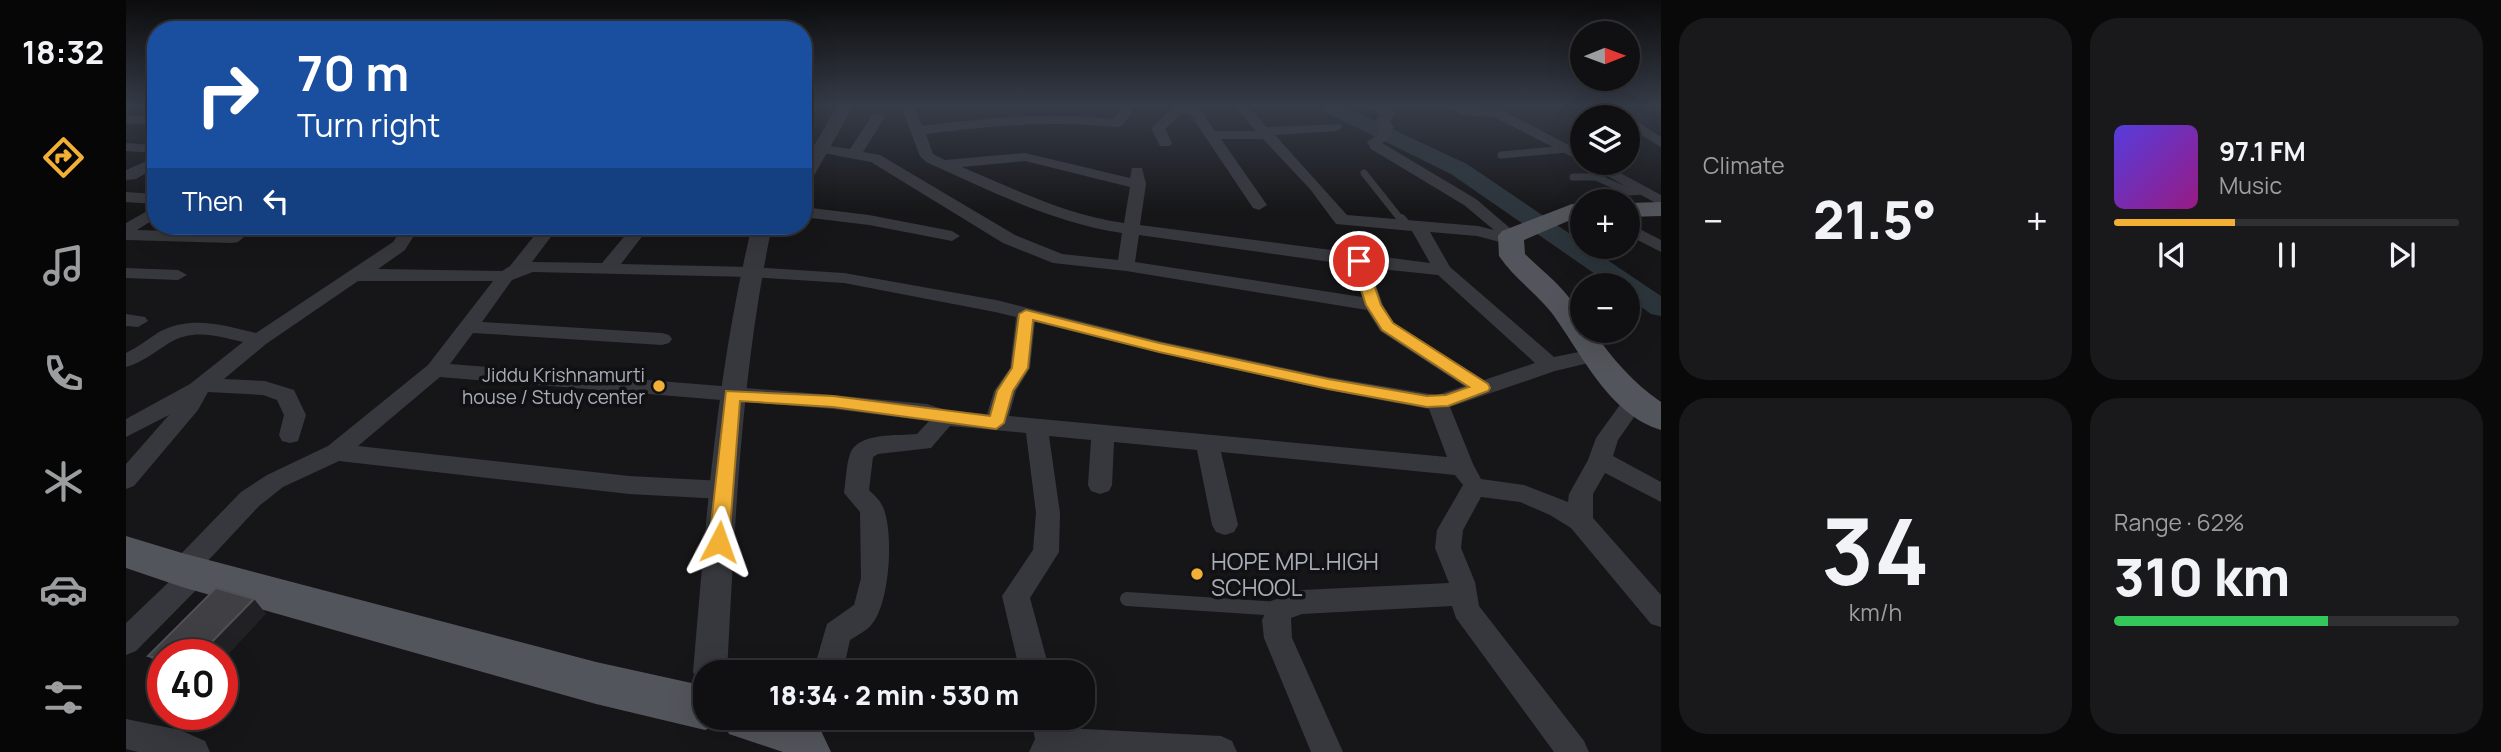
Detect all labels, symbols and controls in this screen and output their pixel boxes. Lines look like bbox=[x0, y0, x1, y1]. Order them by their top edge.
north arrow bbox=[1570, 21, 1640, 91]
map controls bbox=[1570, 21, 1640, 343]
text: 18:32 bbox=[22, 30, 104, 74]
text: 70 m bbox=[297, 39, 409, 106]
icon: right bbox=[182, 49, 273, 140]
text: Turn right bbox=[297, 103, 440, 147]
button: layers bbox=[1570, 105, 1640, 175]
icon: directions bbox=[39, 133, 88, 182]
text: 97.1 FM bbox=[2219, 133, 2306, 169]
text: Climate bbox=[1703, 149, 1785, 181]
text: Music bbox=[2219, 169, 2282, 201]
icon: left bbox=[257, 182, 295, 220]
text: Then bbox=[182, 183, 243, 219]
text: 21.5° bbox=[1813, 184, 1937, 255]
button: + bbox=[1570, 189, 1640, 259]
text: − bbox=[1703, 194, 1724, 246]
text: + bbox=[2026, 194, 2048, 246]
pin bbox=[1329, 231, 1389, 291]
icon: previous bbox=[2153, 236, 2191, 274]
icon: pause bbox=[2268, 236, 2306, 274]
icon: next bbox=[2383, 236, 2421, 274]
icon: music bbox=[39, 241, 88, 290]
icon: arrive bbox=[1340, 242, 1378, 280]
button: − bbox=[1570, 273, 1640, 343]
icon: phone bbox=[39, 349, 88, 398]
place label: Jiddu Krishnamurti house / Study center bbox=[462, 362, 645, 410]
marker: Jiddu Krishnamurti house / Study center bbox=[651, 378, 667, 394]
icon: climate bbox=[39, 457, 88, 506]
text: 34 bbox=[1821, 488, 1930, 612]
position arrow bbox=[682, 505, 756, 579]
text: Range · 62% bbox=[2114, 506, 2245, 538]
text: 310 km bbox=[2114, 541, 2290, 612]
place label: HOPE MPL.HIGH SCHOOL bbox=[1211, 545, 1379, 603]
icon: car bbox=[39, 565, 88, 614]
marker: HOPE MPL.HIGH SCHOOL bbox=[1189, 566, 1205, 582]
text: km/h bbox=[1849, 596, 1902, 628]
speed limit sign: 40 bbox=[147, 639, 238, 730]
icon: filters bbox=[39, 673, 88, 722]
text: 18:34 · 2 min · 530 m bbox=[769, 677, 1019, 713]

